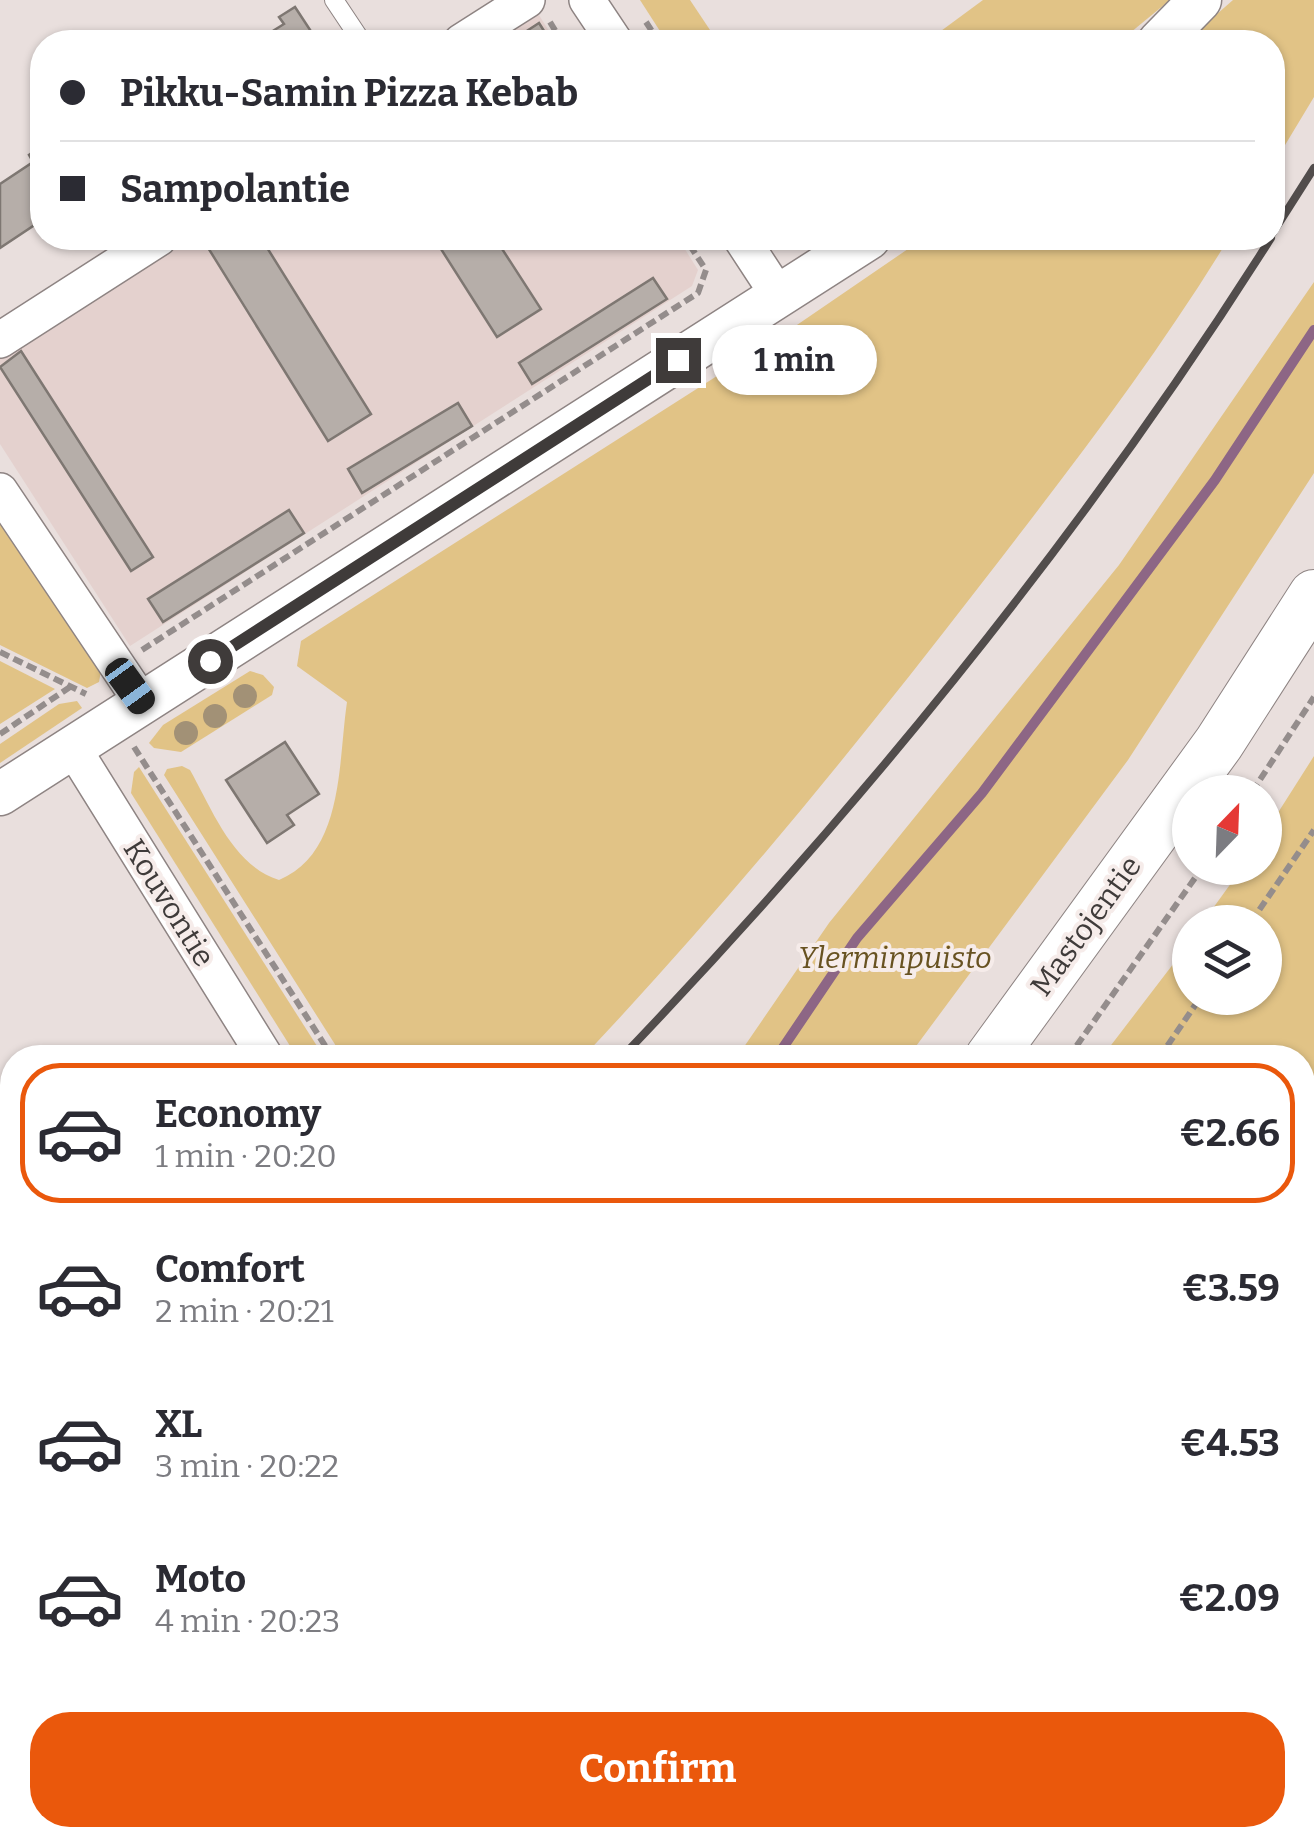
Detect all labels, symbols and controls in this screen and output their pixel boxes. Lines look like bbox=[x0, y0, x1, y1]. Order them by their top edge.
text: Pikku-Samin Pizza Kebab bbox=[120, 70, 578, 116]
text: Sampolantie bbox=[120, 166, 350, 212]
callout: 1 min bbox=[713, 325, 878, 395]
route end bbox=[656, 338, 701, 383]
text: 1 min bbox=[754, 341, 835, 379]
route start bbox=[188, 639, 233, 684]
car bbox=[100, 653, 160, 719]
north arrow bbox=[1172, 775, 1282, 885]
map controls bbox=[1172, 775, 1282, 1015]
street label: Kouvontie bbox=[116, 833, 222, 973]
street label: Mastojentie bbox=[1023, 849, 1149, 1003]
button: layers bbox=[1172, 905, 1282, 1015]
park label: Ylerminpuisto bbox=[798, 940, 992, 976]
icon: car bbox=[35, 1088, 125, 1178]
text: Economy bbox=[155, 1091, 321, 1137]
text: €2.66 bbox=[1180, 1110, 1280, 1156]
text: 1 min · 20:20 bbox=[155, 1137, 337, 1175]
icon: car bbox=[35, 1243, 125, 1333]
text: Comfort bbox=[155, 1246, 305, 1292]
text: €3.59 bbox=[1182, 1265, 1280, 1311]
text: 2 min · 20:21 bbox=[155, 1292, 334, 1330]
icon: car bbox=[35, 1398, 125, 1488]
text: XL bbox=[155, 1401, 202, 1447]
text: €4.53 bbox=[1180, 1420, 1280, 1466]
text: 3 min · 20:22 bbox=[155, 1447, 339, 1485]
icon: car bbox=[35, 1553, 125, 1643]
text: Moto bbox=[155, 1556, 246, 1602]
text: €2.09 bbox=[1179, 1575, 1280, 1621]
text: 4 min · 20:23 bbox=[155, 1602, 340, 1640]
button: Confirm bbox=[30, 1712, 1285, 1827]

